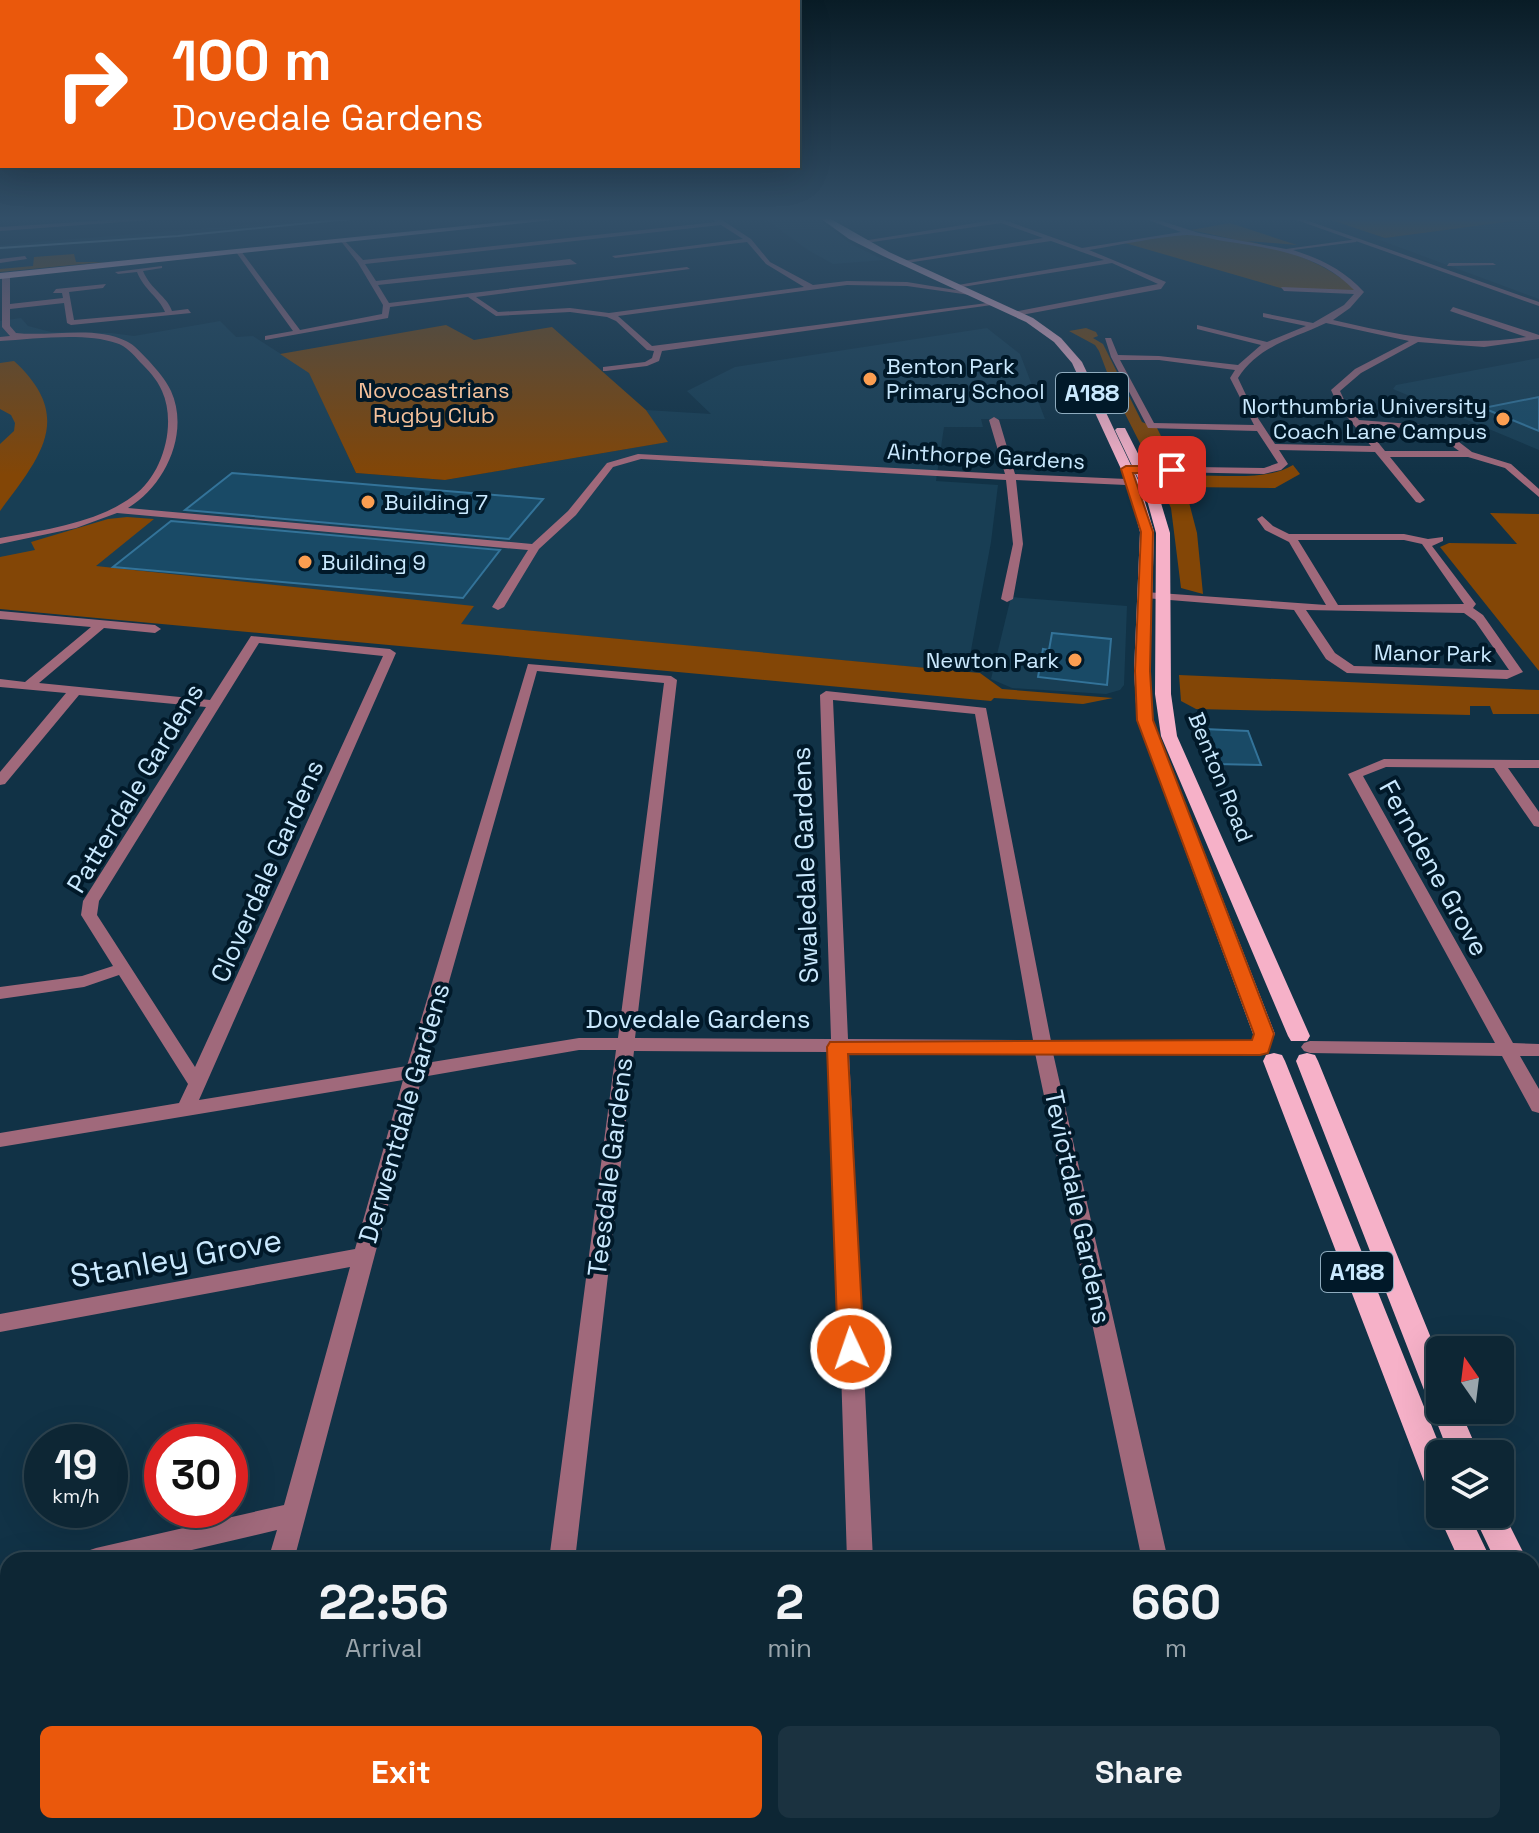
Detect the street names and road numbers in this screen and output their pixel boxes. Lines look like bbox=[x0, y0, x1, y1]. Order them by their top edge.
road number: A188 bbox=[1056, 373, 1128, 413]
street label: Ainthorpe Gardens bbox=[886, 437, 1086, 475]
street label: Manor Park bbox=[1374, 638, 1493, 668]
street label: Patterdale Gardens bbox=[59, 677, 211, 899]
street label: Benton Road bbox=[1182, 708, 1260, 846]
street label: Swaledale Gardens bbox=[784, 746, 826, 984]
street label: Cloverdale Gardens bbox=[203, 754, 331, 988]
street label: Ferndene Grove bbox=[1372, 774, 1496, 962]
street label: Derwentdale Gardens bbox=[351, 979, 457, 1247]
street label: Dovedale Gardens bbox=[585, 1002, 811, 1036]
street label: Teesdale Gardens bbox=[580, 1055, 640, 1279]
street label: Teviotdale Gardens bbox=[1037, 1087, 1119, 1327]
street label: Stanley Grove bbox=[67, 1220, 285, 1296]
road number: A188 bbox=[1321, 1252, 1393, 1292]

